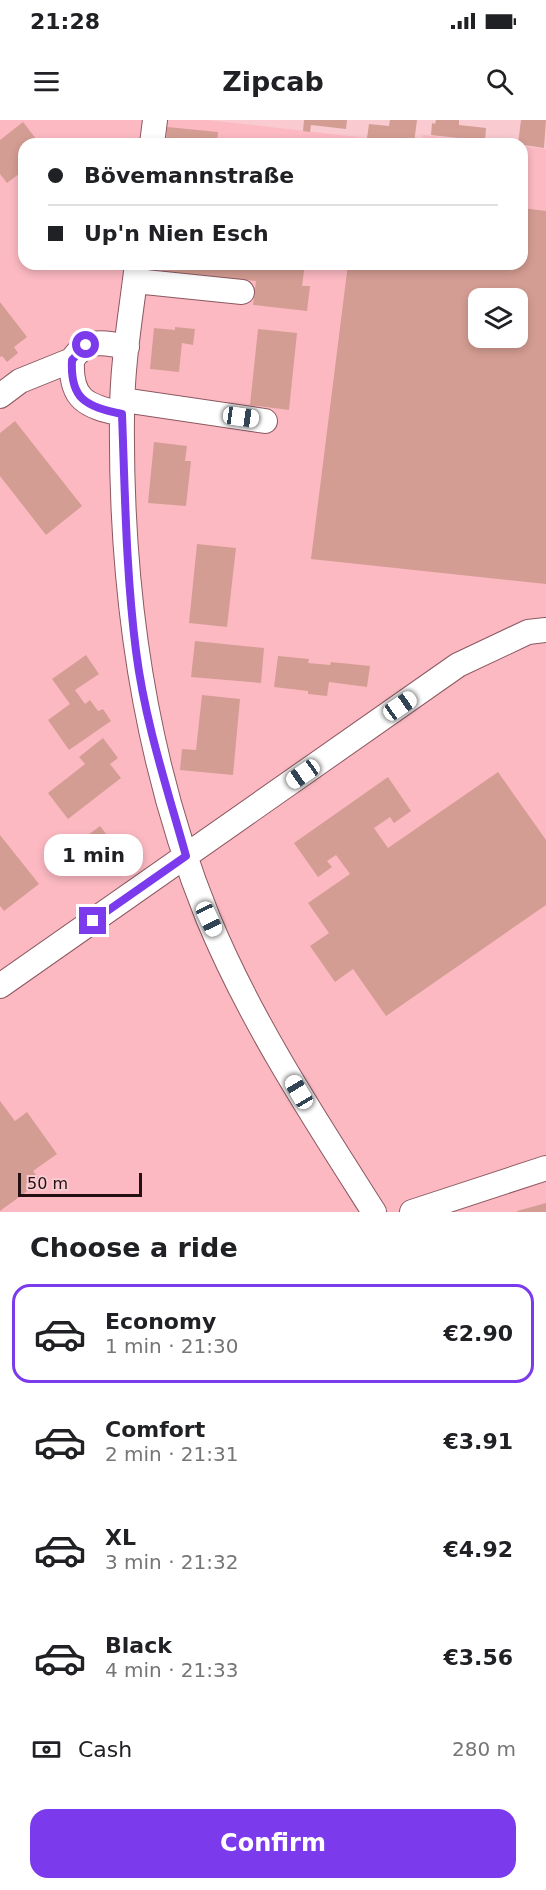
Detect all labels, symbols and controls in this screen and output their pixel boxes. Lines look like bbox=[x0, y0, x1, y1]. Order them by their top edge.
text: 21:28 bbox=[30, 9, 100, 34]
icon: menu bbox=[30, 65, 63, 98]
icon: search bbox=[483, 65, 516, 98]
text: Zipcab bbox=[222, 66, 324, 97]
text: Bövemannstraße bbox=[84, 163, 294, 188]
text: Up'n Nien Esch bbox=[84, 221, 269, 246]
map controls bbox=[468, 288, 528, 348]
button: layers bbox=[468, 288, 528, 348]
route start bbox=[72, 331, 99, 358]
car bbox=[222, 406, 260, 428]
car bbox=[380, 688, 420, 724]
car bbox=[283, 756, 323, 792]
callout: 1 min bbox=[44, 834, 142, 876]
text: 1 min bbox=[62, 843, 125, 867]
car bbox=[193, 899, 225, 939]
route end bbox=[79, 907, 106, 934]
car bbox=[282, 1072, 316, 1112]
scale bar bbox=[18, 1170, 142, 1198]
text: 50 m bbox=[27, 1174, 68, 1193]
text: Choose a ride bbox=[30, 1232, 238, 1263]
icon: car bbox=[33, 1307, 87, 1361]
text: Economy bbox=[105, 1309, 216, 1334]
text: €2.90 bbox=[443, 1321, 513, 1346]
text: 1 min · 21:30 bbox=[105, 1334, 239, 1358]
icon: car bbox=[33, 1415, 87, 1469]
text: Comfort bbox=[105, 1417, 205, 1442]
text: €3.91 bbox=[443, 1429, 513, 1454]
text: 2 min · 21:31 bbox=[105, 1442, 239, 1466]
icon: car bbox=[33, 1523, 87, 1577]
text: XL bbox=[105, 1525, 136, 1550]
text: €4.92 bbox=[443, 1537, 513, 1562]
text: 3 min · 21:32 bbox=[105, 1550, 239, 1574]
icon: car bbox=[33, 1631, 87, 1685]
text: Black bbox=[105, 1633, 172, 1658]
text: €3.56 bbox=[443, 1645, 513, 1670]
text: 4 min · 21:33 bbox=[105, 1658, 239, 1682]
icon: cash bbox=[30, 1733, 63, 1766]
text: Cash bbox=[78, 1737, 132, 1762]
text: 280 m bbox=[452, 1737, 516, 1761]
button: Confirm bbox=[30, 1809, 516, 1878]

